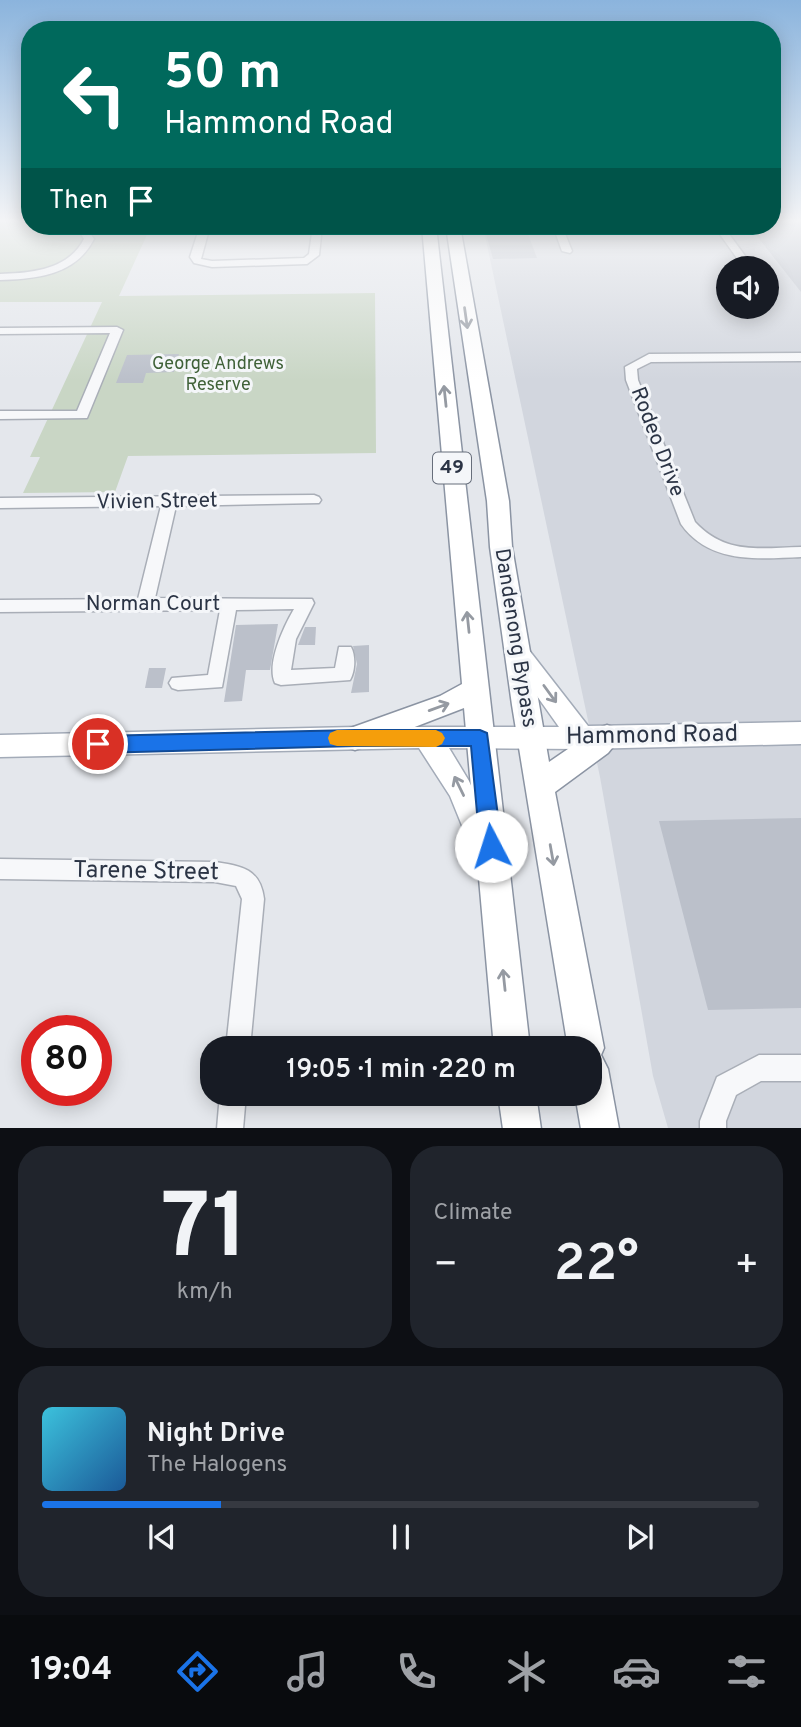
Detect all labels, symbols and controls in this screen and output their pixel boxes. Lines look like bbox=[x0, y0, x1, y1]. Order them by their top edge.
text: 50 m bbox=[164, 44, 281, 106]
icon: left bbox=[49, 49, 140, 140]
text: Hammond Road bbox=[164, 105, 394, 145]
icon: arrive bbox=[122, 182, 160, 220]
text: Then bbox=[49, 185, 108, 218]
map controls bbox=[716, 256, 779, 319]
button: sound bbox=[716, 256, 779, 319]
one-way arrow bbox=[460, 306, 473, 328]
park label: George Andrews Reserve bbox=[152, 353, 284, 397]
street label: Rodeo Drive bbox=[624, 383, 690, 501]
one-way arrow bbox=[438, 385, 451, 408]
road number: 49 bbox=[433, 453, 471, 484]
street label: Vivien Street bbox=[96, 487, 218, 517]
street label: Dandenong Bypass bbox=[488, 547, 542, 729]
street label: Norman Court bbox=[86, 591, 220, 618]
one-way arrow bbox=[461, 612, 474, 634]
one-way arrow bbox=[542, 685, 557, 704]
one-way arrow bbox=[427, 700, 449, 713]
pin bbox=[68, 714, 128, 774]
street label: Hammond Road bbox=[566, 719, 738, 753]
icon: arrive bbox=[79, 725, 117, 763]
one-way arrow bbox=[452, 776, 465, 797]
position arrow bbox=[454, 809, 528, 883]
one-way arrow bbox=[546, 843, 559, 866]
street label: Tarene Street bbox=[73, 856, 219, 888]
one-way arrow bbox=[498, 970, 511, 992]
speed limit sign: 80 bbox=[21, 1015, 112, 1106]
text: 19:05 · 1 min · 220 m bbox=[286, 1054, 516, 1087]
text: 71 bbox=[161, 1175, 248, 1290]
text: Climate bbox=[434, 1199, 512, 1228]
text: 22° bbox=[554, 1233, 639, 1299]
text: − bbox=[434, 1242, 458, 1291]
text: + bbox=[734, 1242, 759, 1291]
text: km/h bbox=[177, 1278, 233, 1307]
text: Night Drive bbox=[147, 1418, 285, 1451]
text: The Halogens bbox=[147, 1451, 287, 1480]
icon: previous bbox=[143, 1518, 181, 1556]
icon: pause bbox=[382, 1518, 420, 1556]
icon: next bbox=[621, 1518, 659, 1556]
icon: directions bbox=[173, 1647, 222, 1696]
icon: music bbox=[283, 1647, 332, 1696]
icon: phone bbox=[392, 1647, 441, 1696]
icon: climate bbox=[502, 1647, 551, 1696]
icon: car bbox=[612, 1647, 661, 1696]
icon: filters bbox=[722, 1647, 771, 1696]
text: 19:04 bbox=[30, 1651, 112, 1691]

